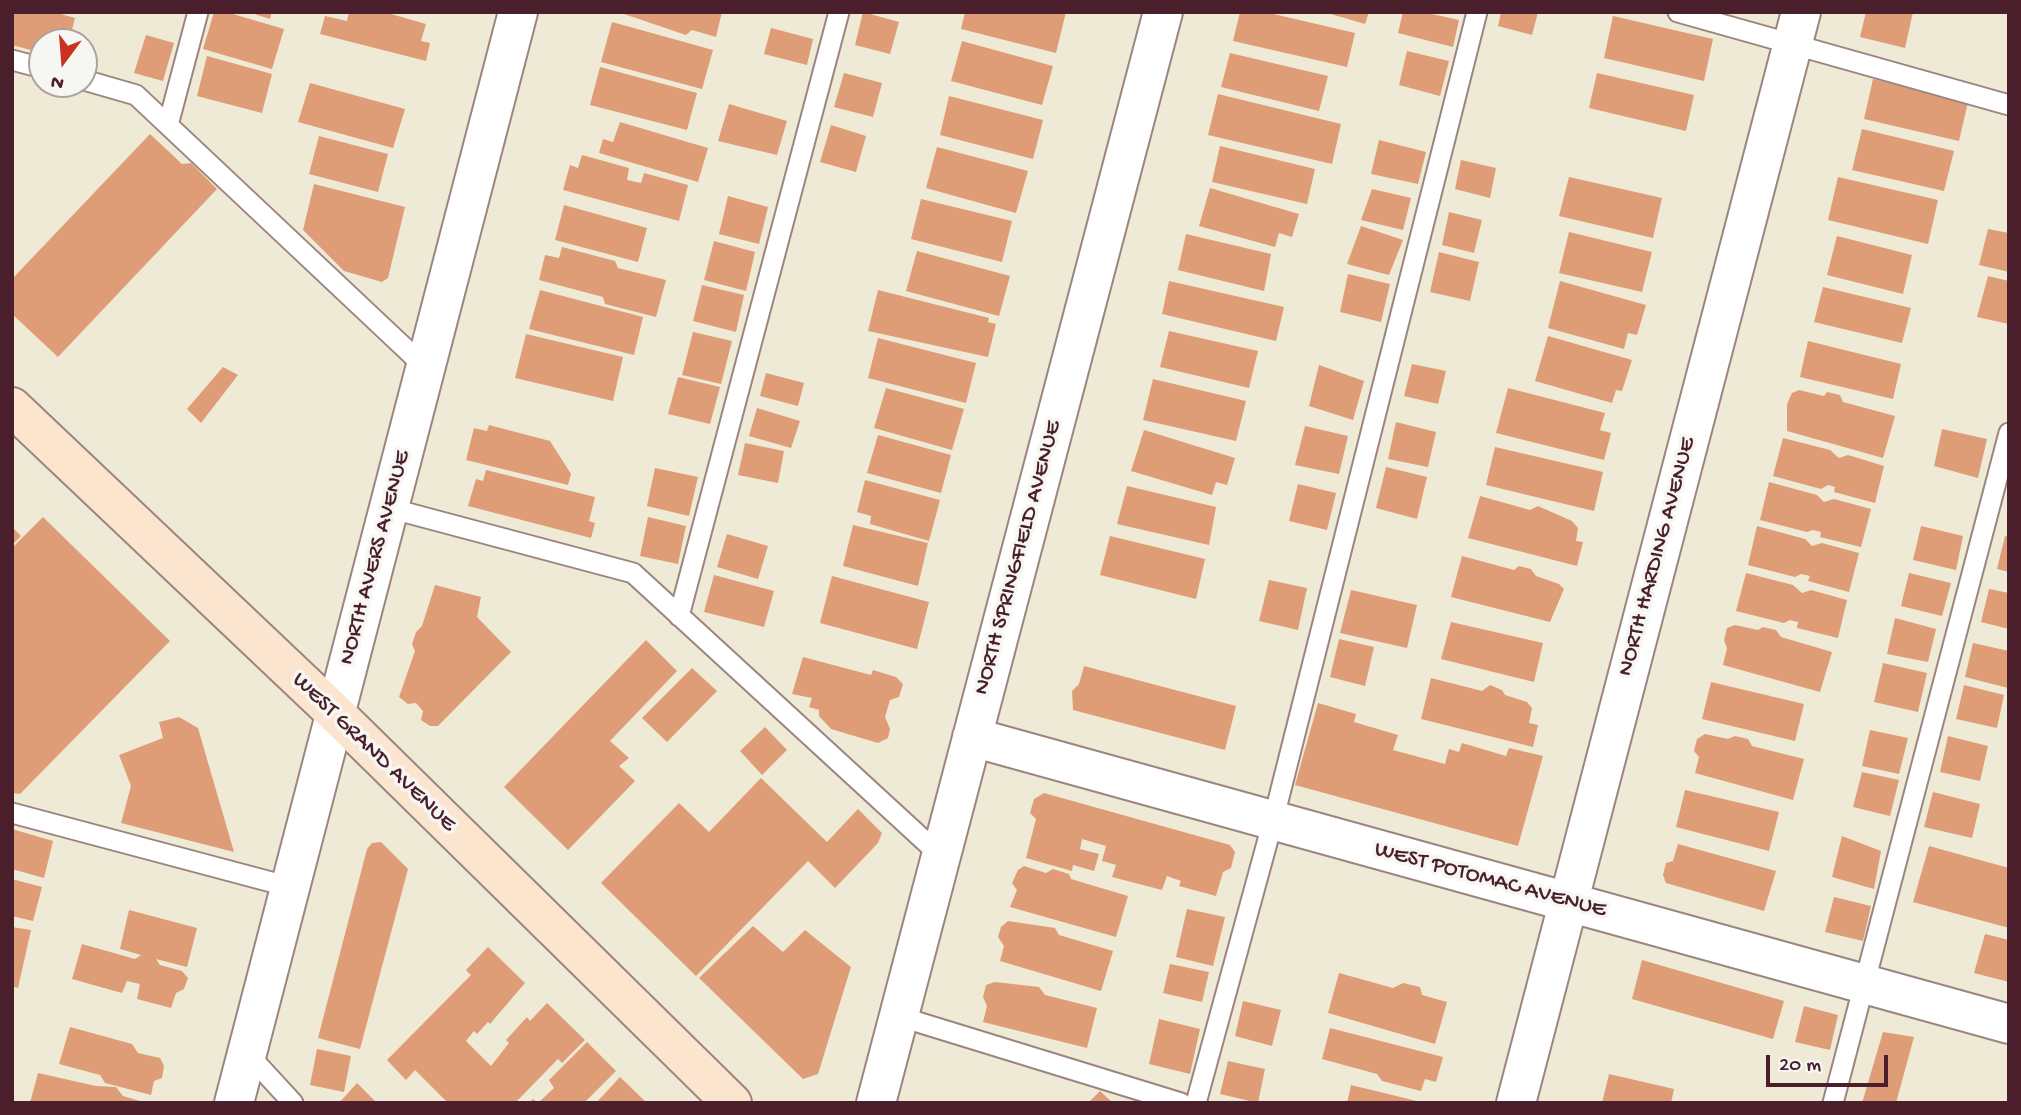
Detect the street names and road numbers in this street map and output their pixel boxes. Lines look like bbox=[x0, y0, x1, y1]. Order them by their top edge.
street label: NORTH SPRINGFIELD AVENUE bbox=[969, 418, 1069, 698]
street label: NORTH HARDING AVENUE bbox=[1613, 435, 1703, 679]
street label: NORTH AVERS AVENUE bbox=[334, 448, 418, 668]
street label: WEST GRAND AVENUE bbox=[285, 667, 461, 839]
street label: WEST POTOMAC AVENUE bbox=[1371, 837, 1609, 925]

